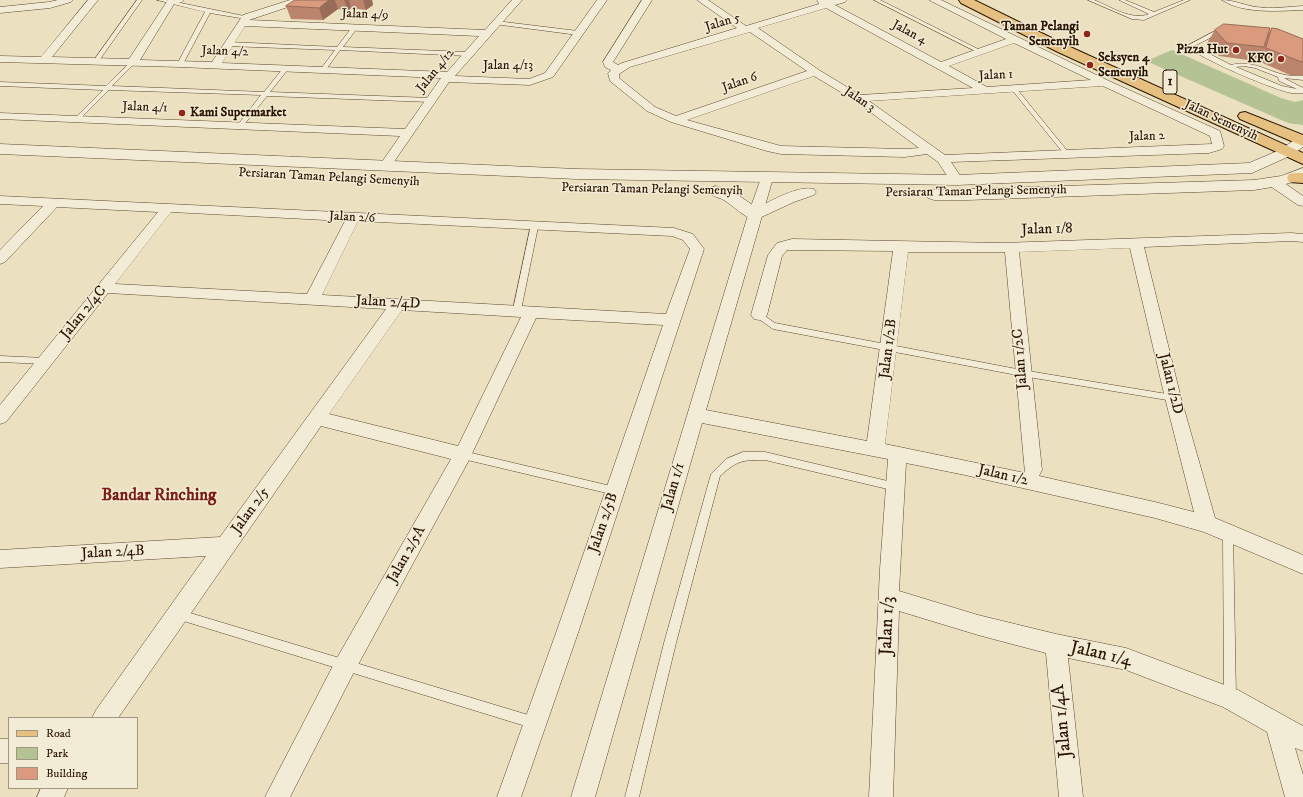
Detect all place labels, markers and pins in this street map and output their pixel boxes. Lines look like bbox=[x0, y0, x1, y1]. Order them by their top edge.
place label: Taman Pelangi Semenyih bbox=[1001, 19, 1079, 50]
marker: Taman Pelangi Semenyih bbox=[1082, 29, 1092, 39]
place label: Pizza Hut bbox=[1176, 42, 1228, 58]
marker: Pizza Hut bbox=[1231, 45, 1241, 55]
place label: Seksyen 4 Semenyih bbox=[1098, 50, 1150, 81]
place label: KFC bbox=[1247, 51, 1273, 67]
marker: KFC bbox=[1276, 54, 1286, 64]
marker: Seksyen 4 Semenyih bbox=[1085, 60, 1095, 70]
place label: Kami Supermarket bbox=[190, 105, 286, 121]
marker: Kami Supermarket bbox=[177, 108, 187, 118]

